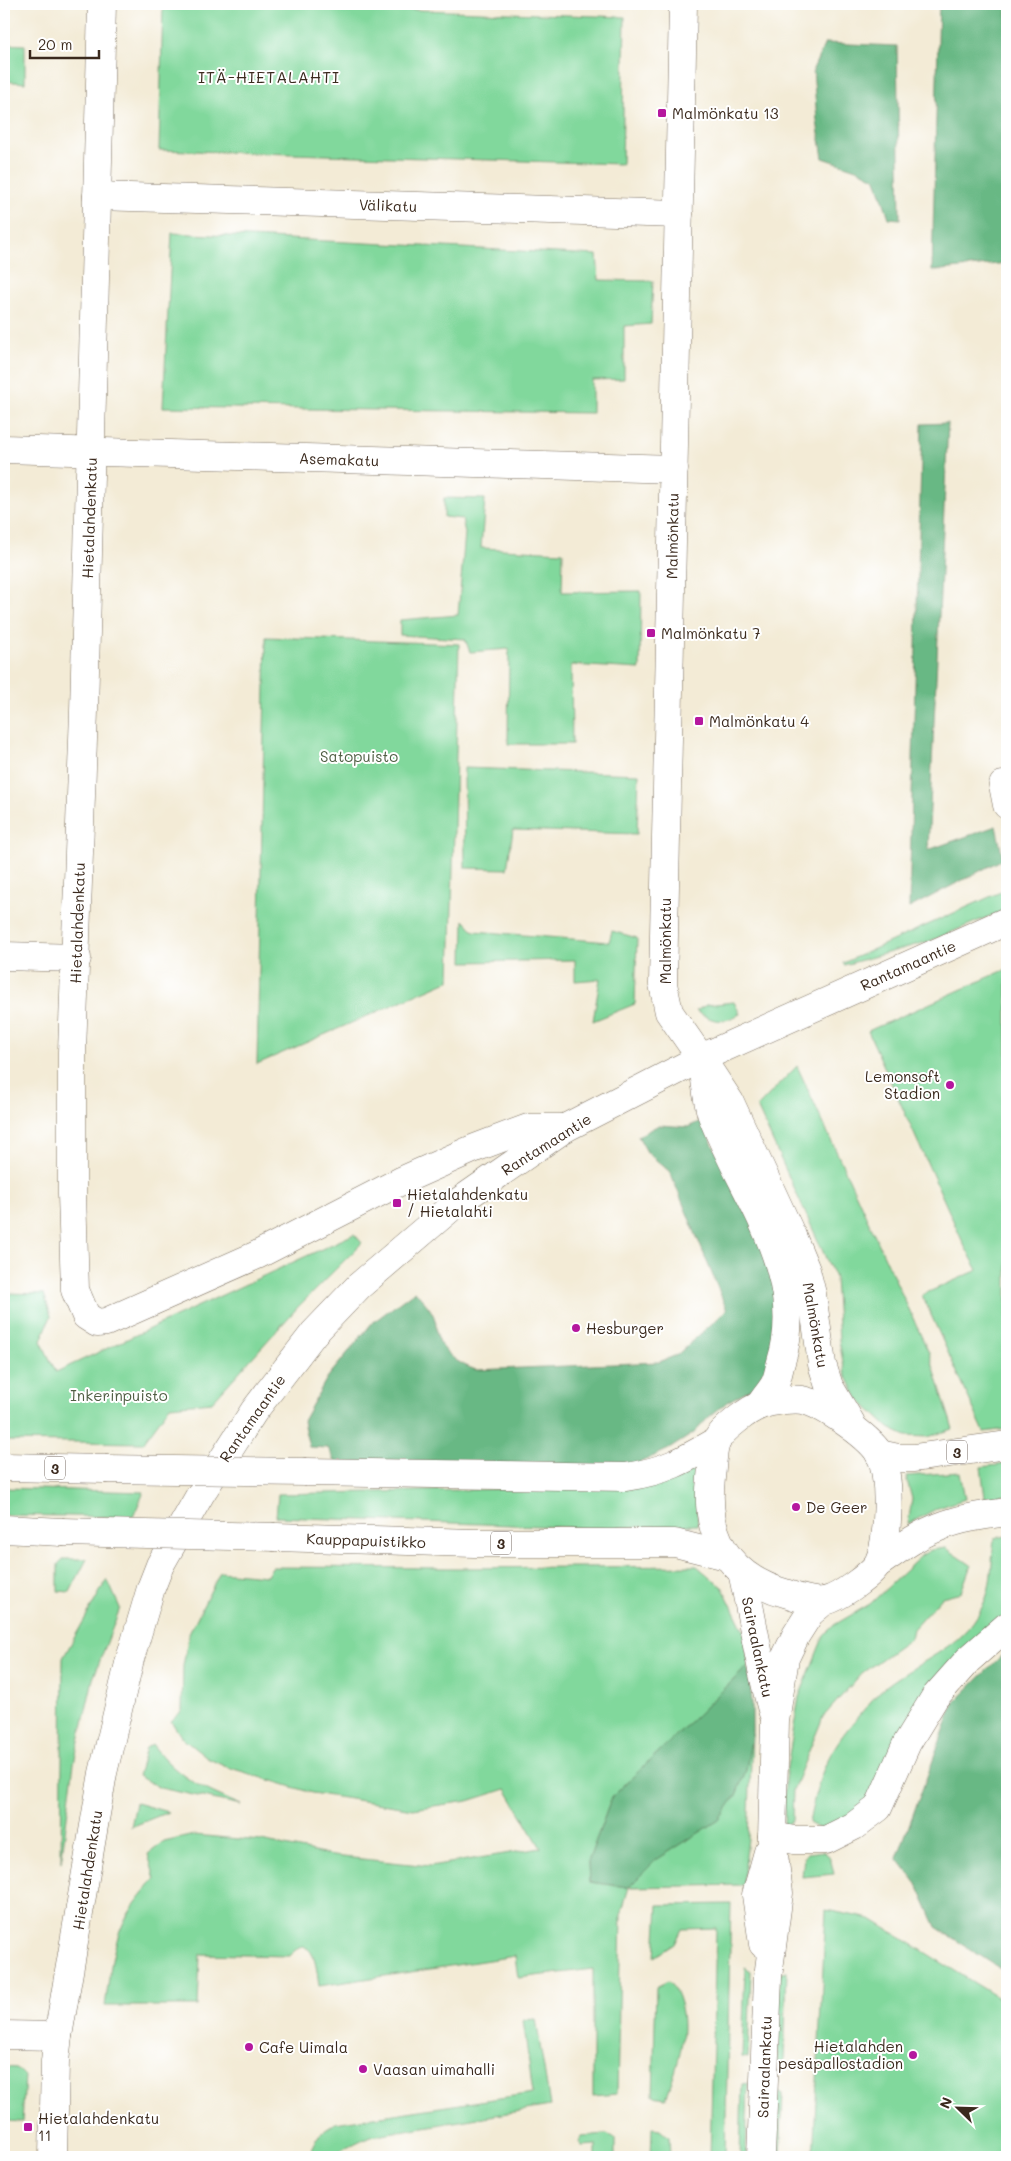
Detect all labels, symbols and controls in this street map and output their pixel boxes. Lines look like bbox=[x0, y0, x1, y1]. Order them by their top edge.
scale bar bbox=[30, 28, 99, 60]
text: 20 m bbox=[38, 34, 72, 54]
district label: ITÄ-HIETALAHTI bbox=[198, 66, 340, 87]
place label: Malmönkatu 13 bbox=[672, 103, 779, 123]
marker: Malmönkatu 13 bbox=[656, 107, 668, 119]
street label: Välikatu bbox=[359, 194, 417, 216]
street label: Asemakatu bbox=[298, 448, 380, 470]
street label: Hietalahdenkatu bbox=[77, 457, 101, 579]
street label: Malmönkatu bbox=[661, 493, 683, 579]
place label: Malmönkatu 7 bbox=[661, 623, 760, 643]
marker: Malmönkatu 7 bbox=[645, 627, 657, 639]
place label: Malmönkatu 4 bbox=[709, 711, 809, 731]
marker: Malmönkatu 4 bbox=[693, 715, 705, 727]
park label: Satopuisto bbox=[320, 746, 398, 766]
street label: Hietalahdenkatu bbox=[65, 862, 89, 984]
street label: Malmönkatu bbox=[655, 898, 675, 984]
street label: Rantamaantie bbox=[857, 935, 959, 995]
place label: Lemonsoft Stadion bbox=[865, 1066, 940, 1103]
marker: Lemonsoft Stadion bbox=[944, 1079, 956, 1091]
street label: Rantamaantie bbox=[497, 1108, 595, 1180]
place label: Hietalahdenkatu / Hietalahti bbox=[407, 1184, 528, 1221]
marker: Hietalahdenkatu / Hietalahti bbox=[391, 1197, 403, 1209]
street label: Malmönkatu bbox=[799, 1281, 833, 1369]
place label: Hesburger bbox=[586, 1318, 664, 1338]
marker: Hesburger bbox=[570, 1322, 582, 1334]
street label: Rantamaantie bbox=[214, 1370, 290, 1466]
park label: Inkerinpuisto bbox=[70, 1385, 168, 1405]
road number: 3 bbox=[947, 1440, 967, 1464]
road number: 3 bbox=[45, 1456, 65, 1480]
place label: De Geer bbox=[806, 1497, 868, 1517]
marker: De Geer bbox=[790, 1501, 802, 1513]
street label: Kauppapuistikko bbox=[306, 1528, 426, 1552]
road number: 3 bbox=[491, 1532, 511, 1555]
street label: Sairaalankatu bbox=[738, 1595, 778, 1699]
street label: Hietalahdenkatu bbox=[68, 1809, 106, 1931]
street label: Sairaalankatu bbox=[752, 2016, 776, 2118]
place label: Hietalahden pesäpallostadion bbox=[778, 2036, 903, 2073]
place label: Cafe Uimala bbox=[259, 2037, 348, 2057]
marker: Cafe Uimala bbox=[243, 2041, 255, 2053]
marker: Hietalahden pesäpallostadion bbox=[907, 2049, 919, 2061]
place label: Vaasan uimahalli bbox=[373, 2059, 495, 2079]
marker: Vaasan uimahalli bbox=[357, 2063, 369, 2075]
north arrow bbox=[934, 2084, 984, 2134]
text: N bbox=[935, 2094, 956, 2111]
place label: Hietalahdenkatu 11 bbox=[38, 2108, 159, 2145]
marker: Hietalahdenkatu 11 bbox=[22, 2121, 34, 2133]

